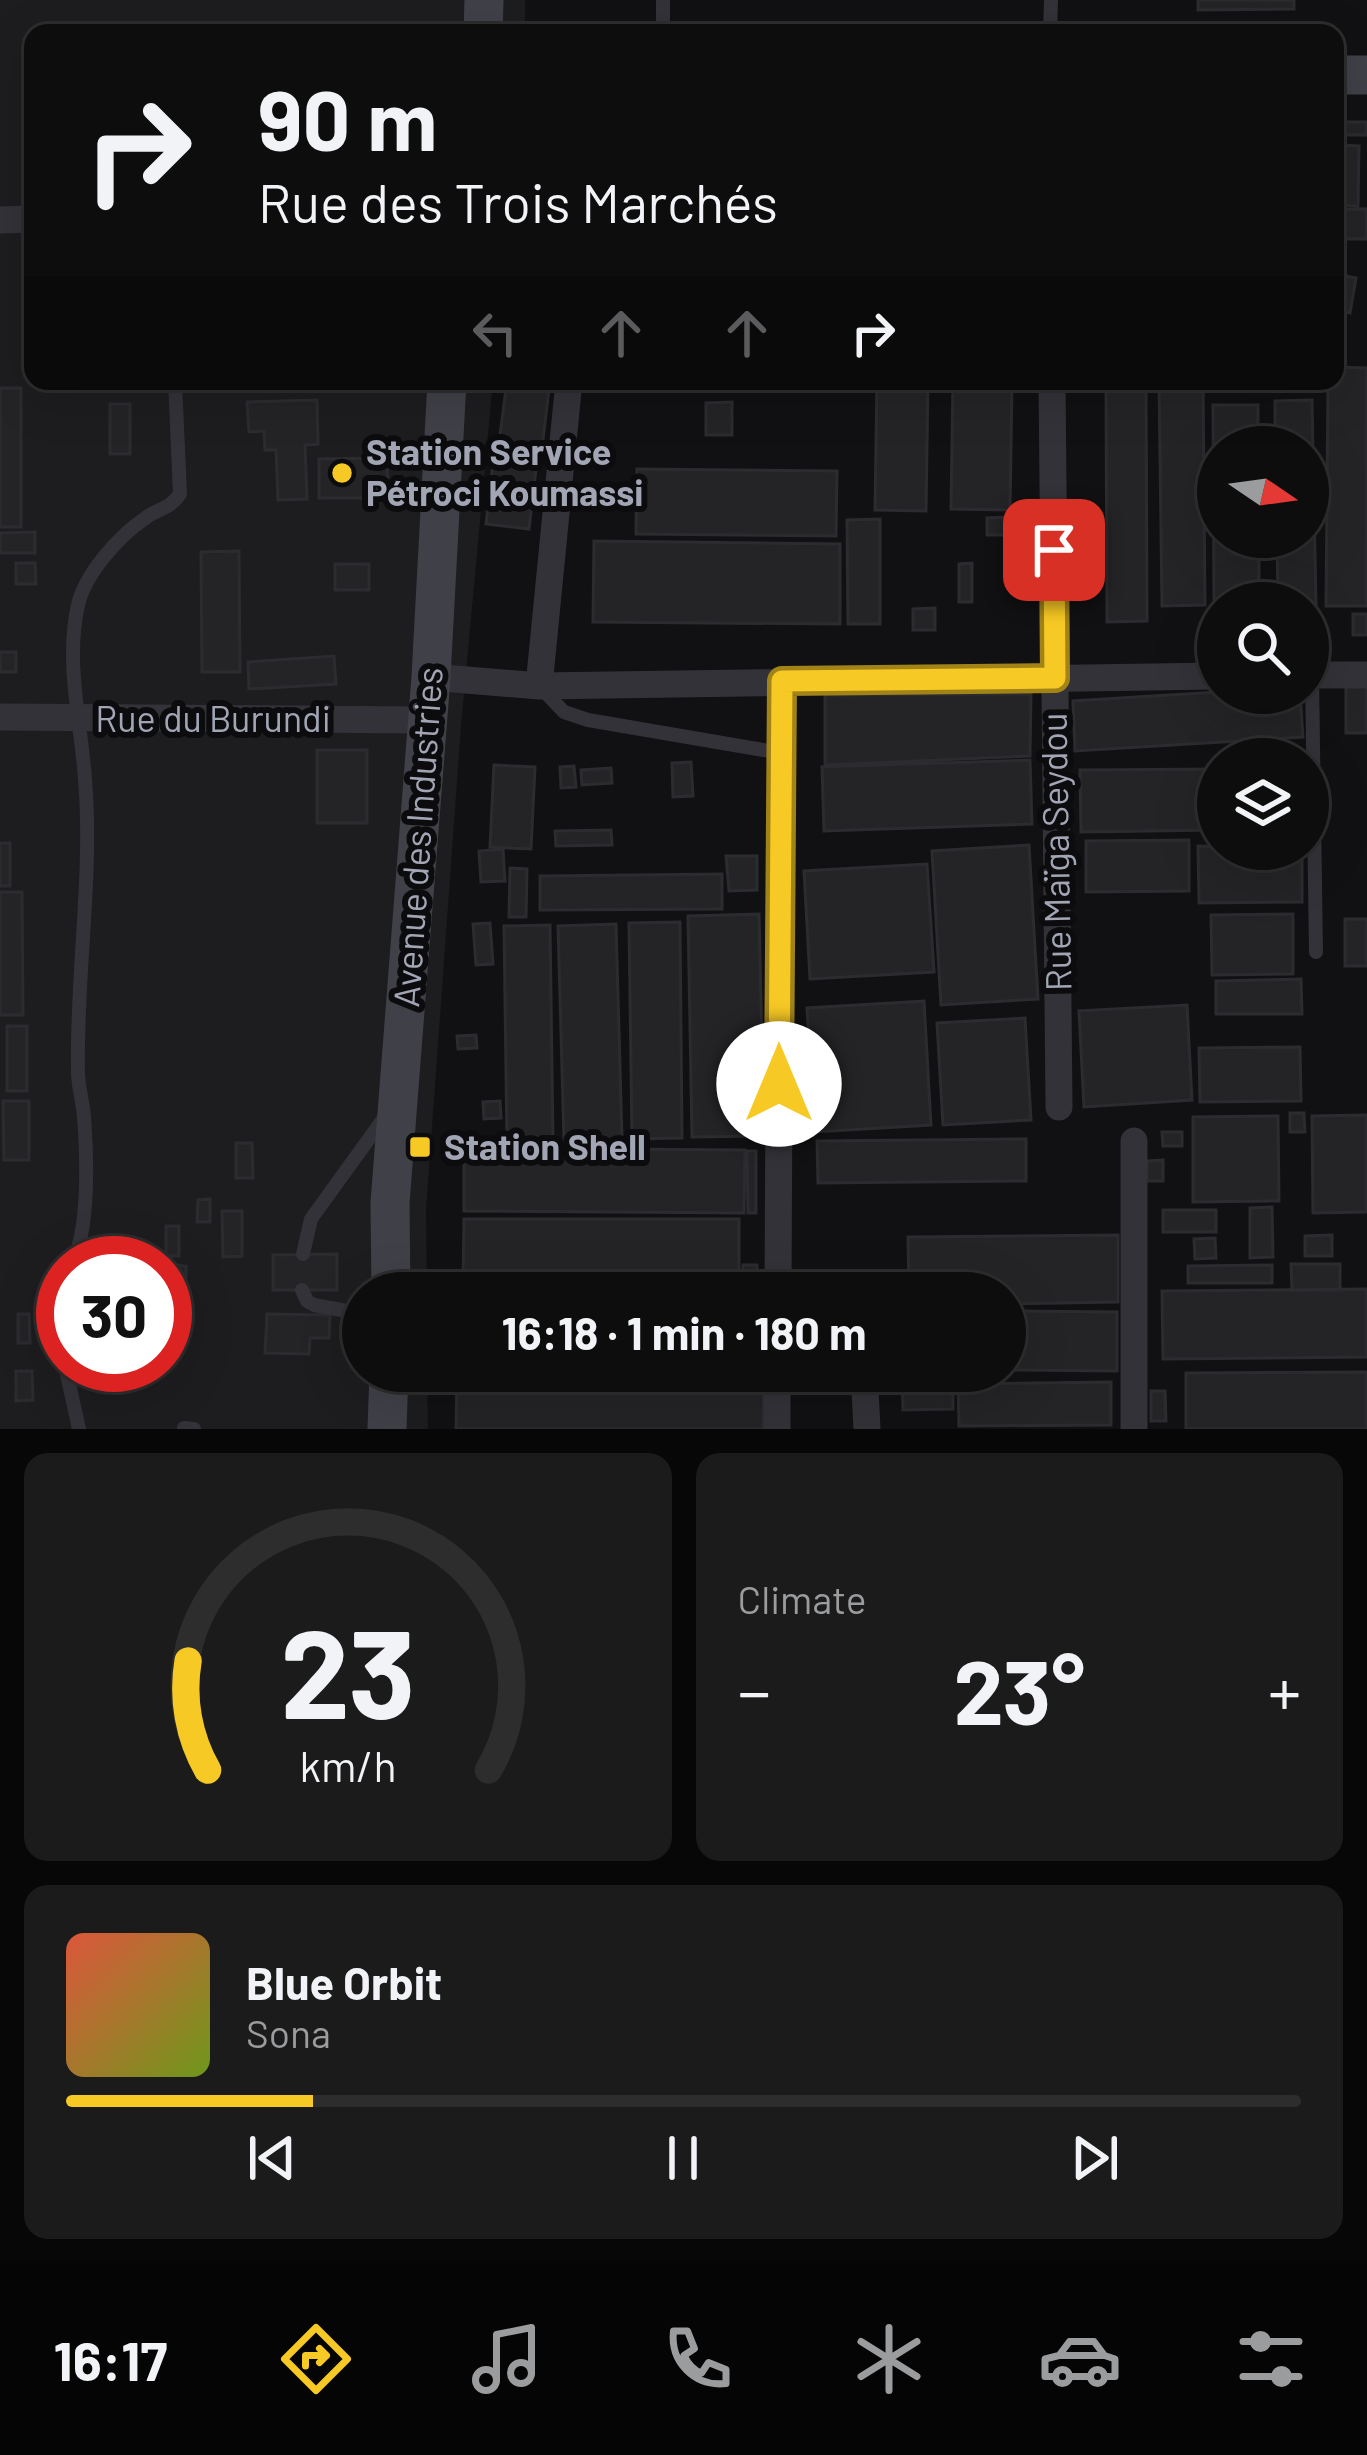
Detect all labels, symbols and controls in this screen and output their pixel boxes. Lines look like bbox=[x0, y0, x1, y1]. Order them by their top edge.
text: 90 m bbox=[258, 67, 437, 168]
icon: right bbox=[60, 72, 216, 228]
text: Rue des Trois Marchés bbox=[258, 169, 778, 234]
icon: left bbox=[462, 300, 528, 366]
icon: ahead bbox=[588, 300, 654, 366]
icon: ahead bbox=[714, 300, 780, 366]
icon: right bbox=[840, 300, 906, 366]
north arrow bbox=[1197, 426, 1329, 558]
map controls bbox=[1197, 426, 1329, 870]
place label: Station Service Pétroci Koumassi bbox=[366, 429, 643, 513]
marker: Station Service Pétroci Koumassi bbox=[329, 460, 355, 486]
pin bbox=[1003, 499, 1105, 601]
icon: arrive bbox=[1021, 517, 1087, 583]
button: search bbox=[1197, 582, 1329, 714]
street label: Avenue des Industries bbox=[383, 665, 450, 1008]
street label: Rue du Burundi bbox=[95, 696, 331, 739]
street label: Rue Maïga Seydou bbox=[1031, 712, 1078, 992]
button: layers bbox=[1197, 738, 1329, 870]
position arrow bbox=[716, 1021, 842, 1147]
place label: Station Shell bbox=[444, 1124, 646, 1167]
marker: Station Shell bbox=[407, 1134, 433, 1160]
speed limit sign: 30 bbox=[36, 1236, 192, 1392]
text: 16:18 · 1 min · 180 m bbox=[502, 1305, 867, 1359]
text: Climate bbox=[738, 1575, 867, 1622]
text: 23 bbox=[280, 1594, 416, 1744]
text: 23° bbox=[953, 1635, 1085, 1743]
text: − bbox=[738, 1650, 771, 1729]
text: + bbox=[1268, 1650, 1301, 1729]
text: km/h bbox=[299, 1739, 396, 1791]
text: Blue Orbit bbox=[246, 1955, 442, 2009]
text: Sona bbox=[246, 2009, 331, 2056]
icon: previous bbox=[239, 2125, 305, 2191]
icon: pause bbox=[650, 2125, 716, 2191]
icon: next bbox=[1062, 2125, 1128, 2191]
icon: directions bbox=[274, 2317, 358, 2401]
icon: music bbox=[465, 2317, 549, 2401]
icon: phone bbox=[656, 2317, 740, 2401]
icon: climate bbox=[847, 2317, 931, 2401]
icon: car bbox=[1038, 2317, 1122, 2401]
icon: filters bbox=[1229, 2317, 1313, 2401]
text: 16:17 bbox=[54, 2327, 167, 2392]

